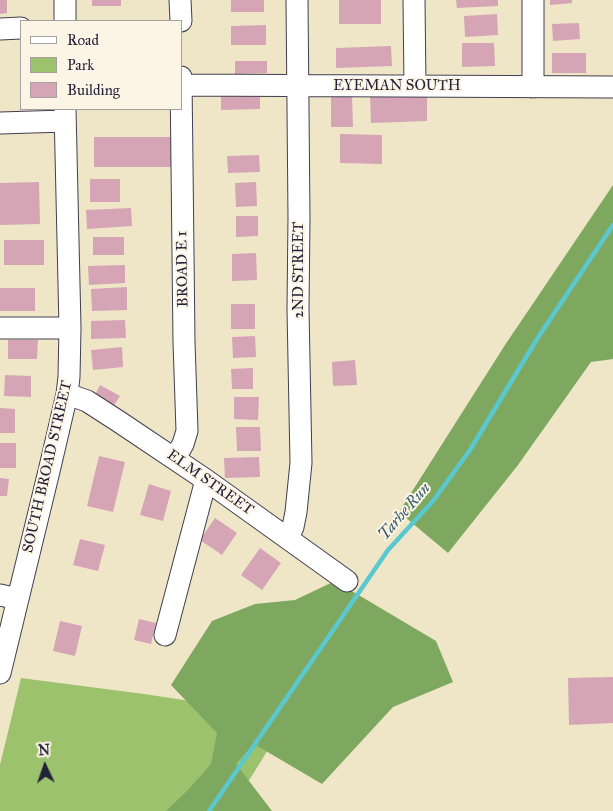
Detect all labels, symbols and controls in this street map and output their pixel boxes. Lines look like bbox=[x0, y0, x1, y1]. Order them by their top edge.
legend bbox=[20, 20, 182, 110]
text: Road bbox=[67, 31, 99, 49]
text: Park bbox=[67, 56, 94, 74]
street label: EYEMAN SOUTH bbox=[333, 77, 461, 95]
text: Building bbox=[67, 81, 120, 99]
street label: 2ND STREET bbox=[290, 222, 308, 318]
street label: BROAD E 1 bbox=[173, 231, 193, 307]
street label: SOUTH BROAD STREET bbox=[19, 379, 77, 555]
street label: ELM STREET bbox=[163, 446, 257, 520]
water label: Tarhe Run bbox=[375, 480, 435, 544]
north arrow bbox=[20, 741, 70, 791]
text: N bbox=[38, 742, 51, 759]

